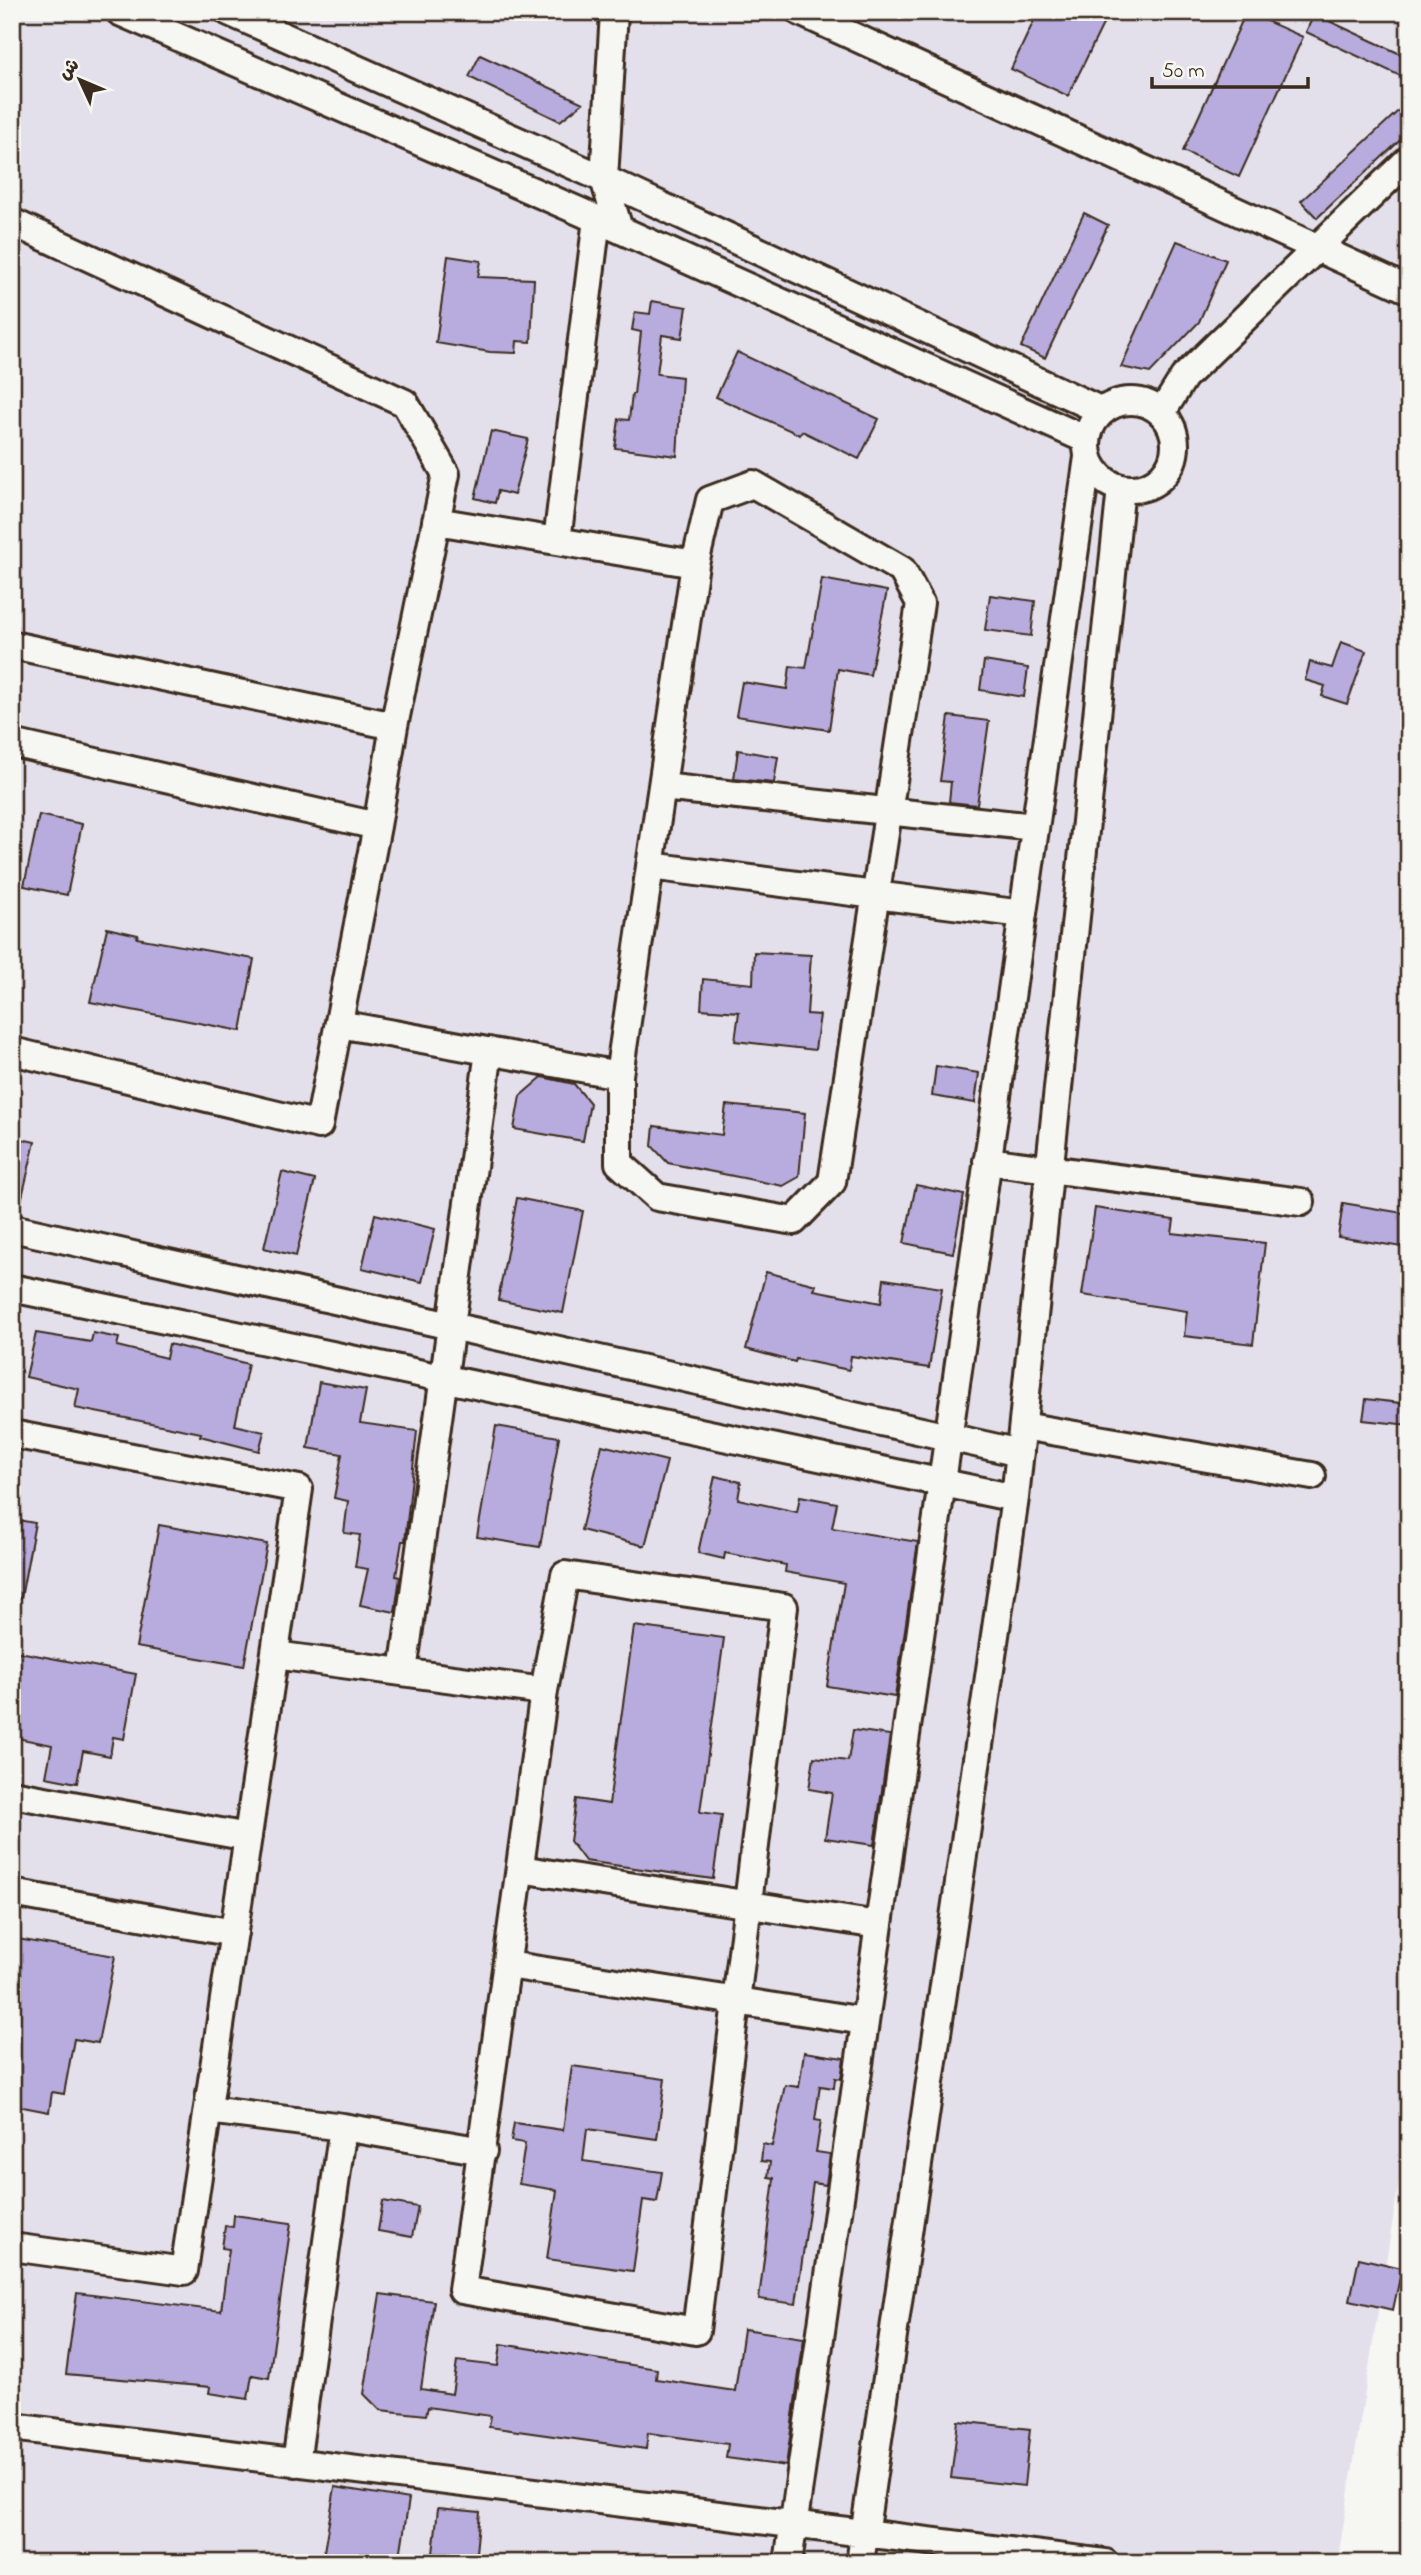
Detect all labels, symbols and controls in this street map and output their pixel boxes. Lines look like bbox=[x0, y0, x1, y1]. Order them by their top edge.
north arrow bbox=[46, 46, 116, 116]
scale bar bbox=[1152, 46, 1307, 90]
text: ش bbox=[53, 53, 87, 87]
text: 50 m bbox=[1162, 57, 1205, 87]

